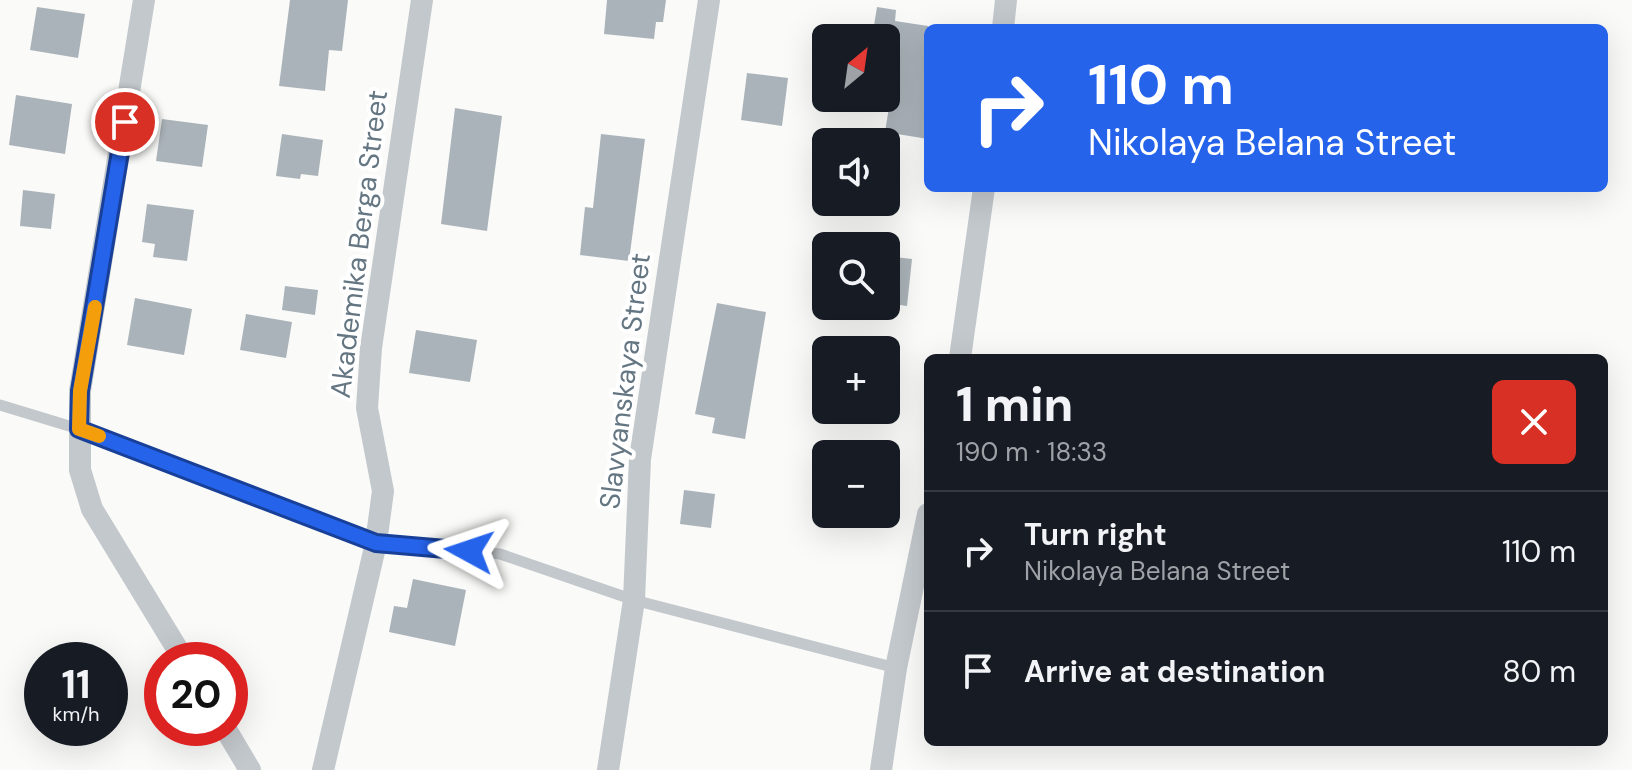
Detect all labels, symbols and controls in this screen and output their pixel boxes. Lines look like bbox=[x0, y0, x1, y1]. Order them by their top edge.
north arrow bbox=[812, 24, 900, 112]
map controls bbox=[812, 24, 900, 528]
text: 110 m bbox=[1088, 48, 1234, 121]
icon: right bbox=[956, 56, 1060, 160]
pin bbox=[91, 88, 159, 156]
street label: Akademika Berga Street bbox=[322, 88, 396, 400]
icon: arrive bbox=[103, 100, 147, 144]
text: Nikolaya Belana Street bbox=[1088, 119, 1456, 166]
button: sound bbox=[812, 128, 900, 216]
button: search bbox=[812, 232, 900, 320]
street label: Slavyanskaya Street bbox=[591, 251, 659, 511]
button: + bbox=[812, 336, 900, 424]
text: 1 min bbox=[956, 373, 1073, 436]
button: close bbox=[1492, 380, 1576, 464]
text: 190 m · 18:33 bbox=[956, 435, 1107, 469]
button: − bbox=[812, 440, 900, 528]
position arrow bbox=[427, 509, 511, 593]
text: Turn right bbox=[1024, 515, 1167, 554]
icon: right bbox=[956, 529, 1000, 573]
text: 110 m bbox=[1502, 532, 1576, 571]
text: Nikolaya Belana Street bbox=[1024, 554, 1290, 588]
speed limit sign: 20 bbox=[144, 642, 248, 746]
icon: arrive bbox=[956, 649, 1000, 693]
text: Arrive at destination bbox=[1024, 652, 1325, 691]
text: 80 m bbox=[1503, 652, 1576, 691]
text: 11 bbox=[61, 658, 91, 710]
text: km/h bbox=[52, 701, 100, 727]

